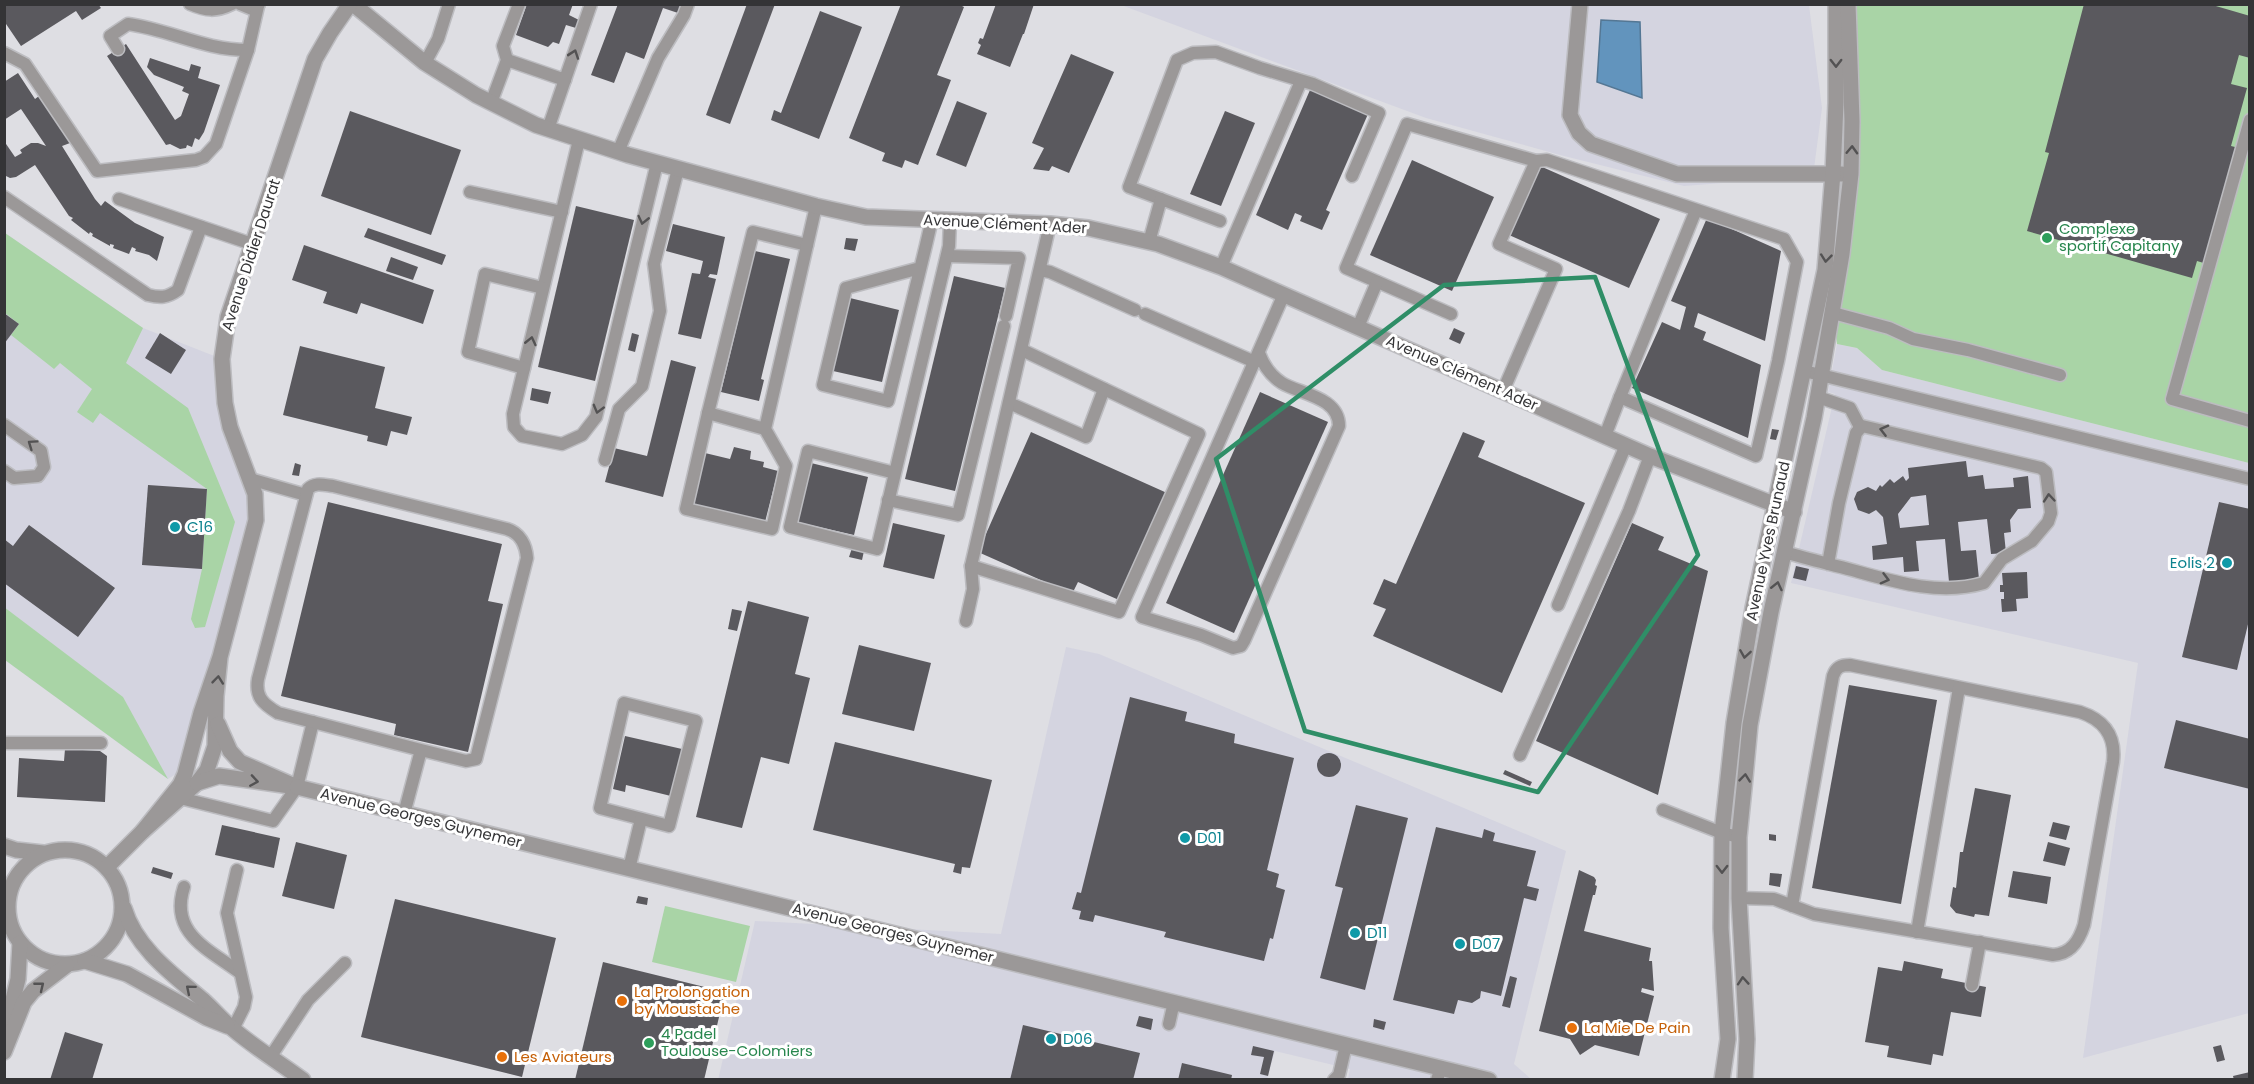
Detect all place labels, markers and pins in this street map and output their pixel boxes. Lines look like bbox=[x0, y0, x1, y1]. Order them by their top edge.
place label: Complexe sportif Capitany bbox=[2059, 218, 2180, 256]
marker: Complexe sportif Capitany bbox=[2040, 231, 2054, 245]
place label: C16 bbox=[187, 516, 213, 537]
marker: C16 bbox=[168, 520, 182, 534]
place label: Eolis 2 bbox=[2170, 552, 2215, 573]
marker: Eolis 2 bbox=[2220, 556, 2234, 570]
place label: D01 bbox=[1197, 827, 1222, 848]
marker: D01 bbox=[1178, 831, 1192, 845]
place label: D11 bbox=[1367, 922, 1387, 943]
marker: D11 bbox=[1348, 926, 1362, 940]
place label: D07 bbox=[1472, 933, 1500, 954]
marker: D07 bbox=[1453, 937, 1467, 951]
place label: La Prolongation by Moustache bbox=[634, 981, 750, 1019]
marker: La Prolongation by Moustache bbox=[615, 994, 629, 1008]
place label: La Mie De Pain bbox=[1584, 1017, 1691, 1038]
marker: La Mie De Pain bbox=[1565, 1021, 1579, 1035]
place label: 4 Padel Toulouse-Colomiers bbox=[661, 1023, 813, 1061]
place label: D06 bbox=[1063, 1028, 1093, 1049]
marker: D06 bbox=[1044, 1032, 1058, 1046]
marker: 4 Padel Toulouse-Colomiers bbox=[642, 1036, 656, 1050]
place label: Les Aviateurs bbox=[514, 1046, 612, 1067]
marker: Les Aviateurs bbox=[495, 1050, 509, 1064]

